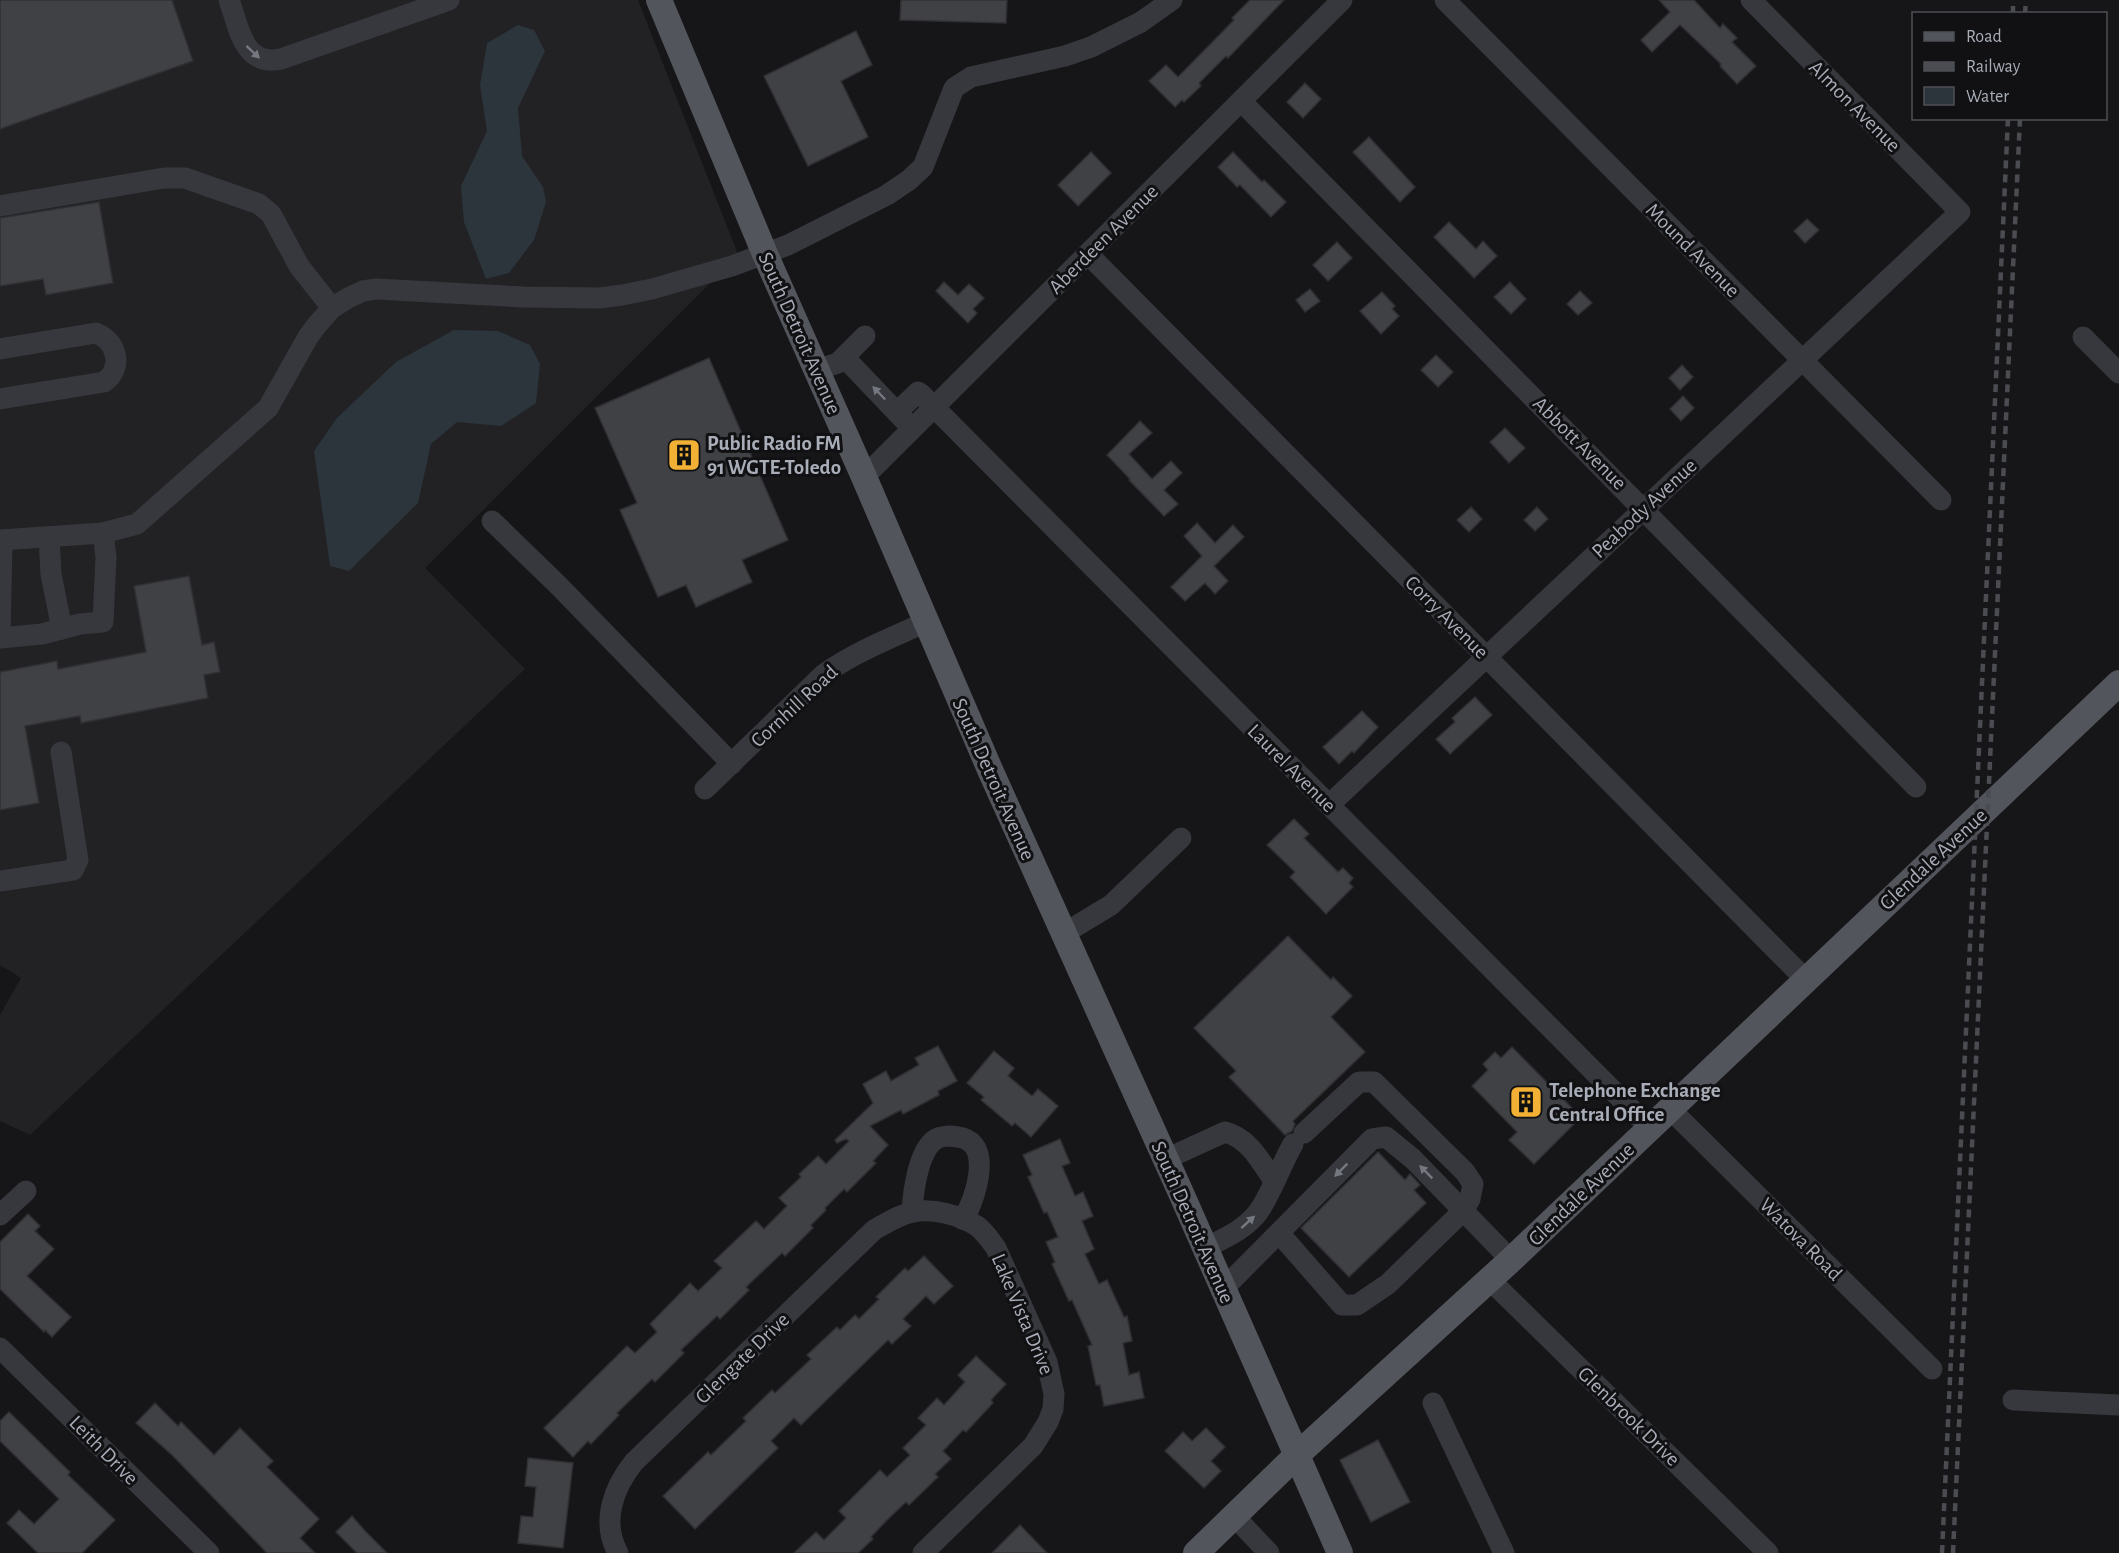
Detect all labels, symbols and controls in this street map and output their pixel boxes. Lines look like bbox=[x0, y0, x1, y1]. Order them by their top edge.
legend bbox=[1912, 12, 2107, 120]
text: Road bbox=[1966, 28, 2002, 46]
one-way arrow bbox=[245, 45, 260, 59]
street label: Almon Avenue bbox=[1805, 57, 1904, 156]
text: Railway bbox=[1966, 58, 2021, 76]
text: Water bbox=[1966, 88, 2009, 106]
street label: Aberdeen Avenue bbox=[1045, 181, 1162, 298]
street label: Mound Avenue bbox=[1642, 199, 1744, 301]
street label: South Detroit Avenue bbox=[754, 249, 845, 417]
one-way arrow bbox=[872, 386, 886, 400]
street label: Abbott Avenue bbox=[1529, 393, 1630, 494]
place label: Public Radio FM 91 WGTE-Toledo bbox=[707, 433, 841, 478]
building icon: Public Radio FM 91 WGTE-Toledo bbox=[666, 437, 702, 473]
street label: Peabody Avenue bbox=[1588, 455, 1701, 562]
street label: Corry Avenue bbox=[1401, 572, 1492, 663]
street label: Cornhill Road bbox=[747, 661, 842, 752]
street label: South Detroit Avenue bbox=[948, 695, 1039, 863]
street label: Laurel Avenue bbox=[1243, 720, 1340, 817]
street label: Glendale Avenue bbox=[1876, 805, 1991, 914]
place label: Telephone Exchange Central Office bbox=[1549, 1080, 1721, 1125]
building icon: Telephone Exchange Central Office bbox=[1508, 1084, 1544, 1120]
street label: South Detroit Avenue bbox=[1147, 1138, 1238, 1306]
street label: Glendale Avenue bbox=[1524, 1139, 1638, 1250]
one-way arrow bbox=[1334, 1163, 1348, 1178]
one-way arrow bbox=[1420, 1166, 1434, 1180]
street label: Watova Road bbox=[1755, 1194, 1846, 1285]
one-way arrow bbox=[1240, 1215, 1255, 1229]
street label: Lake Vista Drive bbox=[988, 1251, 1057, 1378]
street label: Glengate Drive bbox=[692, 1309, 793, 1408]
street label: Glenbrook Drive bbox=[1574, 1363, 1684, 1470]
street label: Leith Drive bbox=[65, 1412, 142, 1489]

